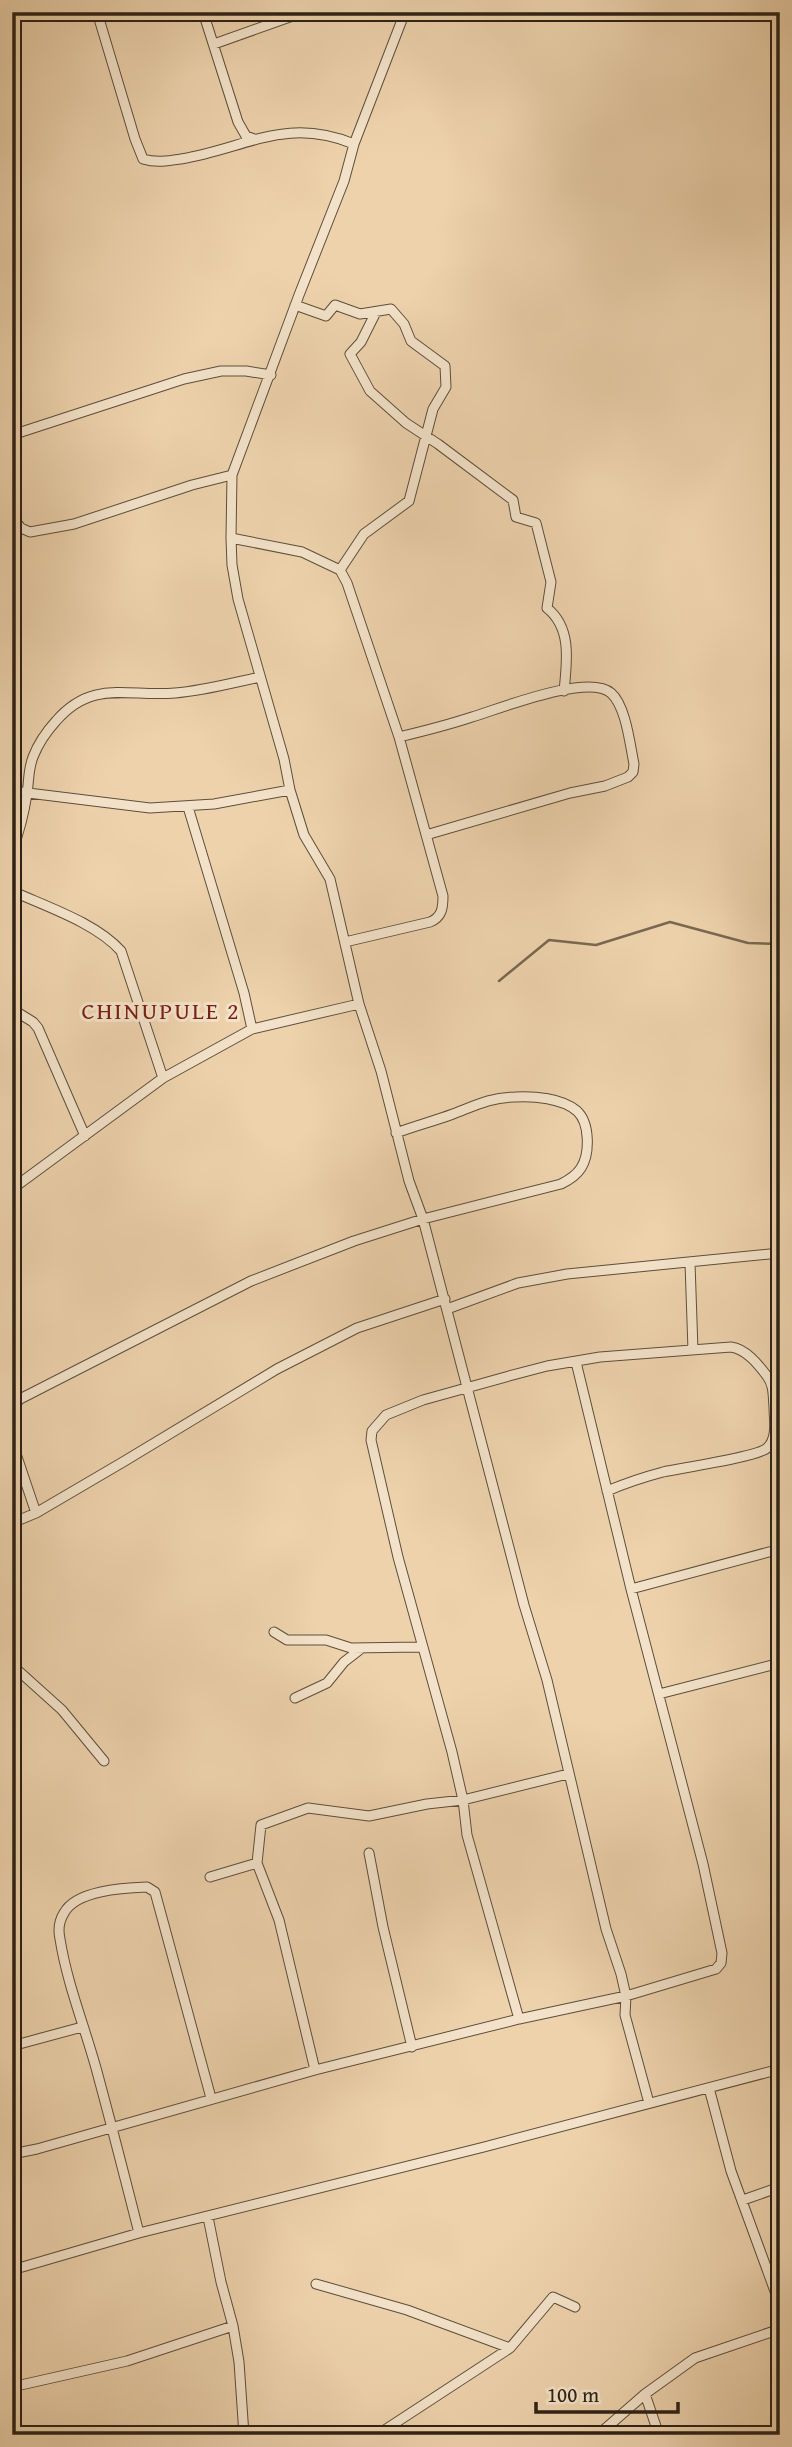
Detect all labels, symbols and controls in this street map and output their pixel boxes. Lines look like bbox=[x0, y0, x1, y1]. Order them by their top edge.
district label: CHINUPULE 2 bbox=[81, 993, 241, 1028]
scale bar bbox=[536, 2370, 678, 2414]
text: 100 m bbox=[547, 2379, 599, 2410]

